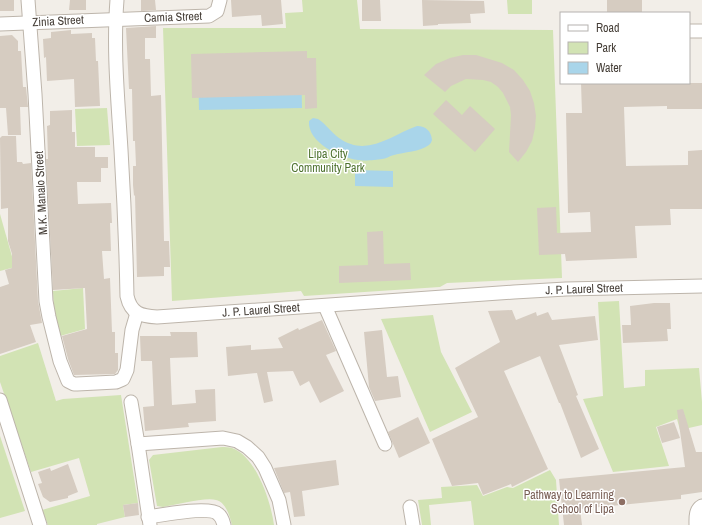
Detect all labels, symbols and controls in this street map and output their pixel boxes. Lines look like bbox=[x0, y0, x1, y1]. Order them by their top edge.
street label: Camia Street bbox=[144, 8, 203, 26]
street label: Zinia Street bbox=[32, 12, 84, 30]
legend bbox=[560, 12, 690, 84]
text: Road bbox=[596, 20, 620, 36]
text: Park bbox=[596, 40, 616, 56]
text: Water bbox=[596, 60, 623, 76]
park label: Lipa City Community Park bbox=[291, 146, 365, 176]
street label: M.K. Manalo Street bbox=[31, 150, 51, 235]
street label: J. P. Laurel Street bbox=[545, 280, 623, 298]
street label: J. P. Laurel Street bbox=[222, 299, 300, 321]
place label: Pathway to Learning School of Lipa bbox=[524, 487, 615, 517]
marker: Pathway to Learning School of Lipa bbox=[617, 497, 627, 507]

